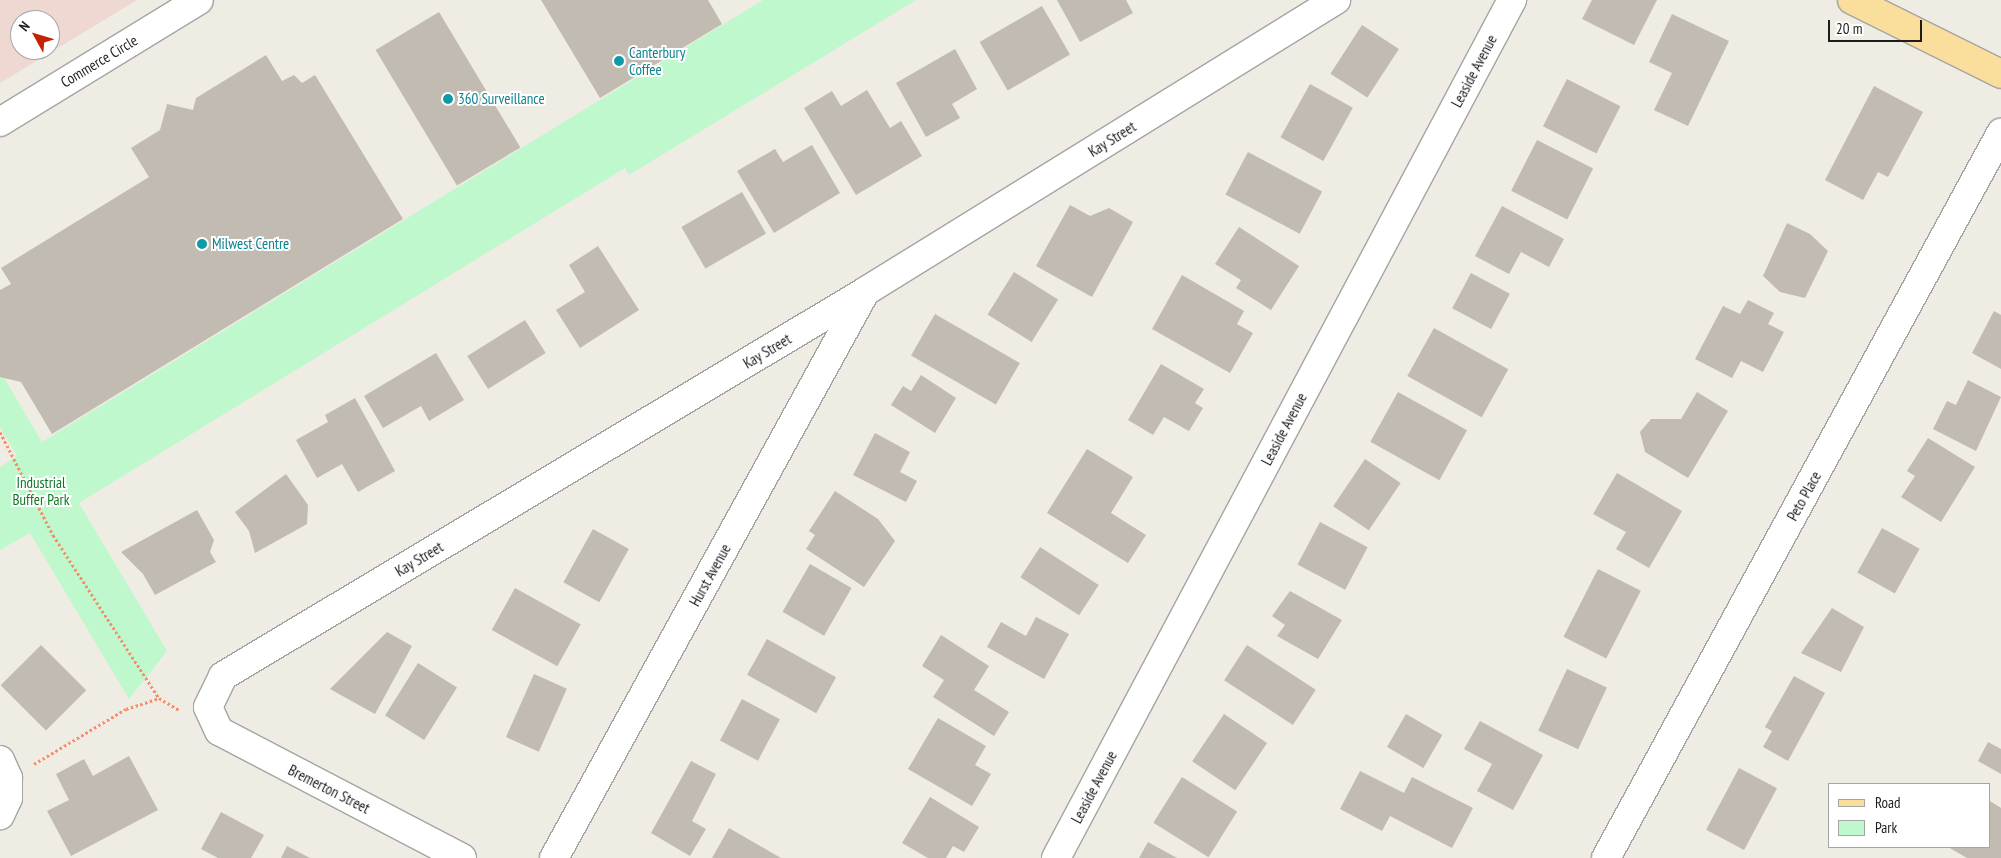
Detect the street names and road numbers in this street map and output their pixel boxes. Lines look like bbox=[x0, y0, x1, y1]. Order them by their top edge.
street label: Commerce Circle bbox=[57, 31, 141, 91]
street label: Leaside Avenue bbox=[1447, 32, 1501, 110]
street label: Kay Street bbox=[1085, 117, 1139, 161]
street label: Kay Street bbox=[740, 330, 794, 372]
street label: Leaside Avenue bbox=[1257, 390, 1311, 468]
street label: Peto Place bbox=[1783, 468, 1825, 524]
street label: Kay Street bbox=[392, 538, 446, 580]
street label: Hurst Avenue bbox=[685, 540, 735, 610]
street label: Leaside Avenue bbox=[1067, 748, 1121, 826]
street label: Bremerton Street bbox=[285, 761, 373, 817]

